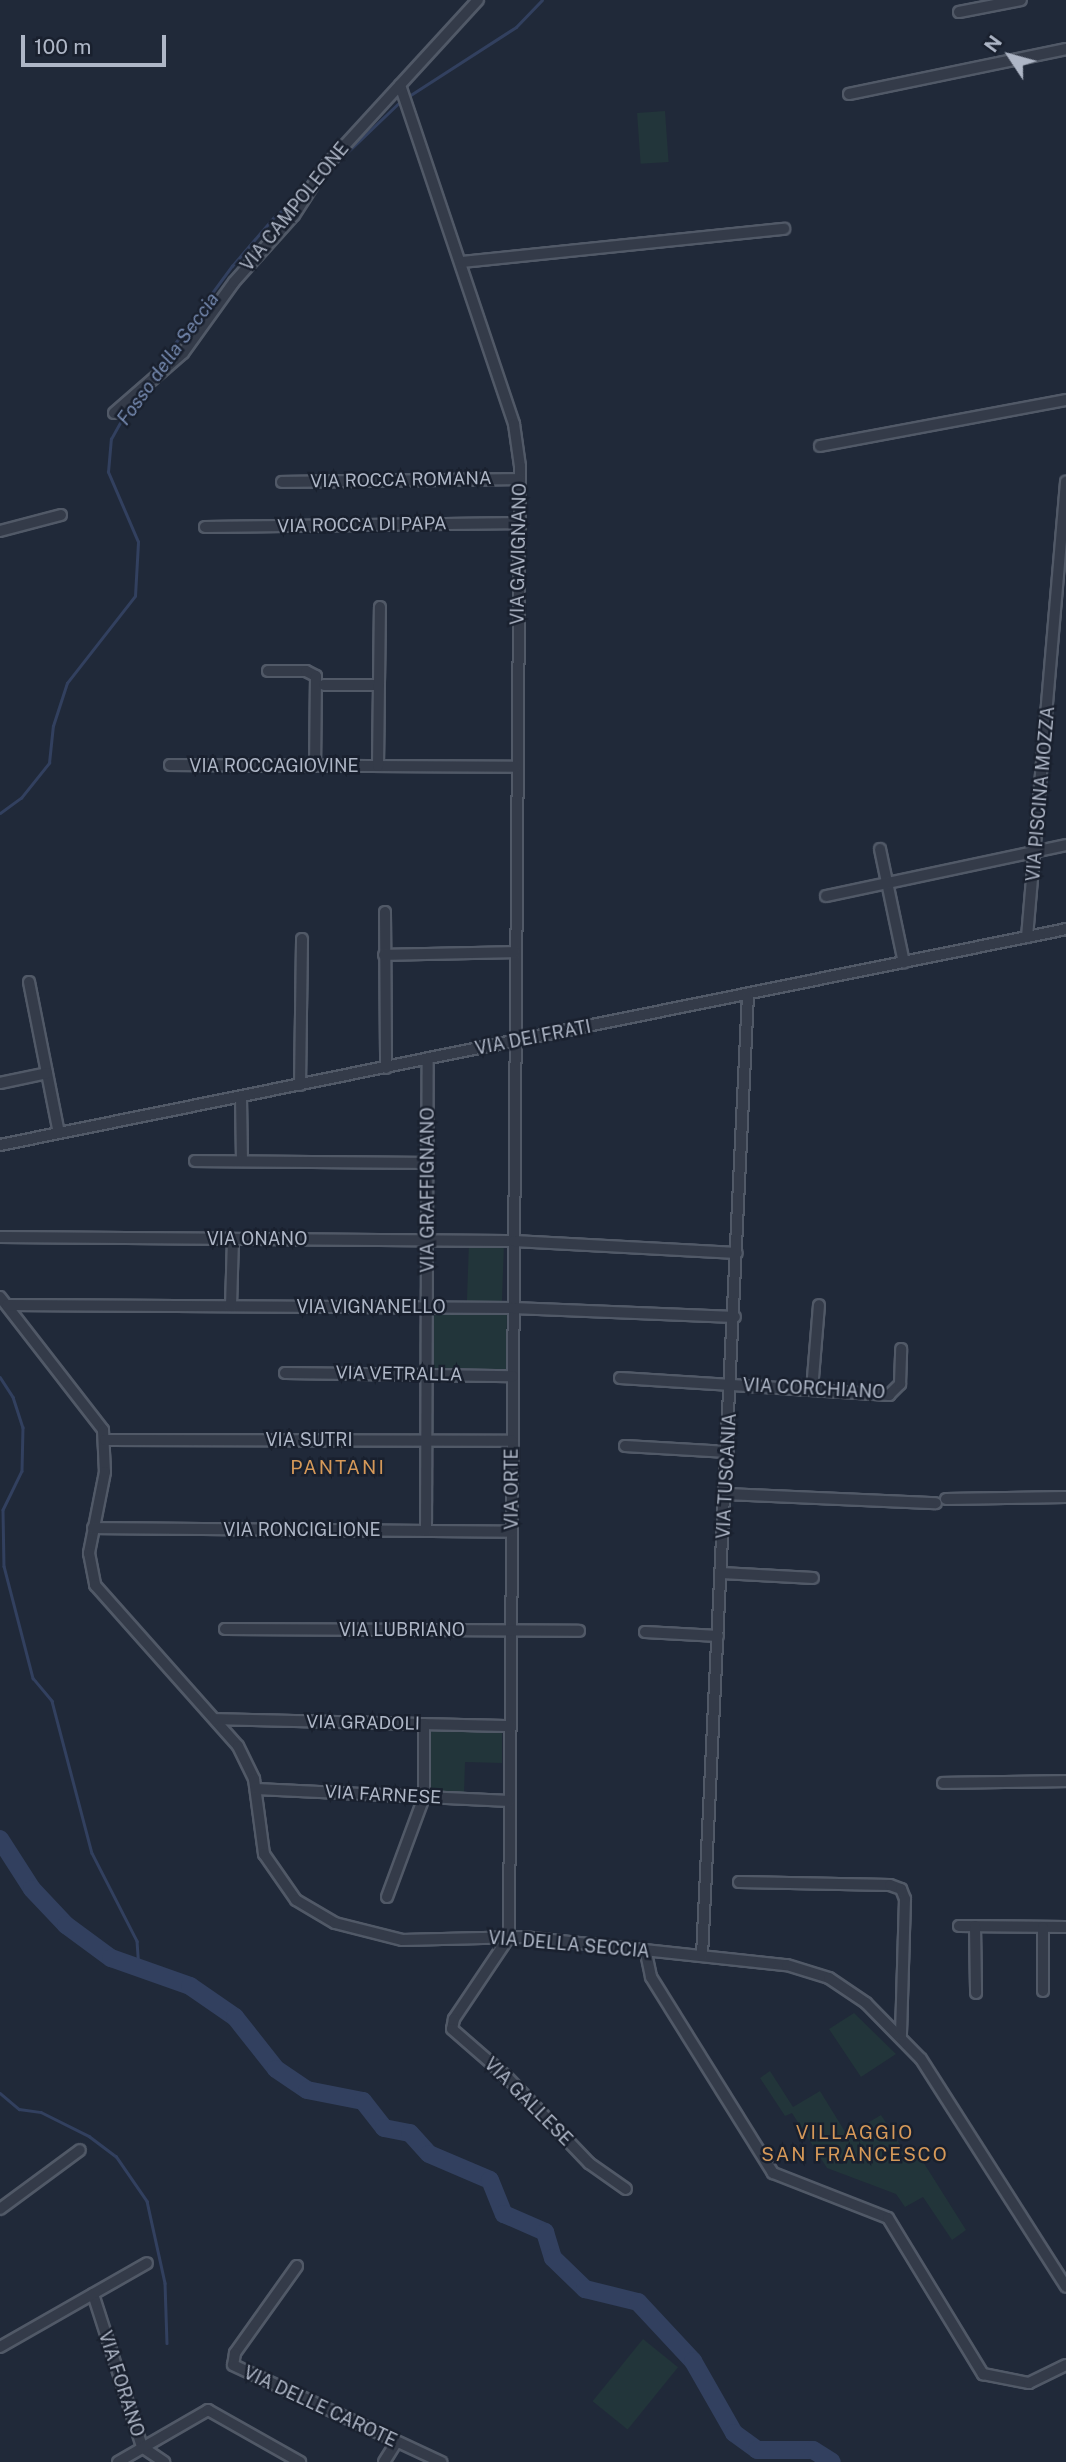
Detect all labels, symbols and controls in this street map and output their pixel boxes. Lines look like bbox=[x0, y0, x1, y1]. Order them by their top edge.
scale bar bbox=[24, 21, 170, 65]
north arrow bbox=[975, 21, 1045, 91]
text: N bbox=[980, 31, 1006, 56]
text: 100 m bbox=[34, 34, 91, 59]
street label: VIA CAMPOLEONE bbox=[236, 138, 354, 276]
water label: Fosso della Seccia bbox=[112, 288, 224, 430]
street label: VIA ROCCA ROMANA bbox=[310, 468, 492, 492]
street label: VIA GAVIGNANO bbox=[507, 483, 531, 625]
street label: VIA ROCCA DI PAPA bbox=[277, 513, 447, 537]
street label: VIA PISCINA MOZZA bbox=[1023, 706, 1059, 882]
street label: VIA ROCCAGIOVINE bbox=[189, 755, 359, 777]
street label: VIA DEI FRATI bbox=[473, 1016, 593, 1060]
street label: VIA GRAFFIGNANO bbox=[417, 1107, 439, 1273]
street label: VIA ONANO bbox=[207, 1228, 307, 1250]
street label: VIA VIGNANELLO bbox=[296, 1296, 446, 1318]
street label: VIA VETRALLA bbox=[335, 1362, 463, 1386]
street label: VIA CORCHIANO bbox=[742, 1374, 886, 1404]
street label: VIA TUSCANIA bbox=[713, 1413, 741, 1539]
street label: VIA SUTRI bbox=[266, 1429, 352, 1451]
street label: VIA ORTE bbox=[501, 1448, 523, 1530]
district label: PANTANI bbox=[291, 1457, 385, 1479]
street label: VIA RONCIGLIONE bbox=[223, 1519, 381, 1541]
street label: VIA LUBRIANO bbox=[339, 1619, 465, 1641]
street label: VIA GRADOLI bbox=[306, 1711, 420, 1735]
street label: VIA FARNESE bbox=[324, 1781, 442, 1809]
street label: VIA DELLA SECCIA bbox=[487, 1927, 651, 1963]
street label: VIA GALLESE bbox=[479, 2053, 577, 2151]
district label: VILLAGGIO SAN FRANCESCO bbox=[763, 2122, 947, 2166]
street label: VIA FORANO bbox=[94, 2328, 148, 2440]
street label: VIA DELLE CAROTE bbox=[240, 2362, 400, 2452]

